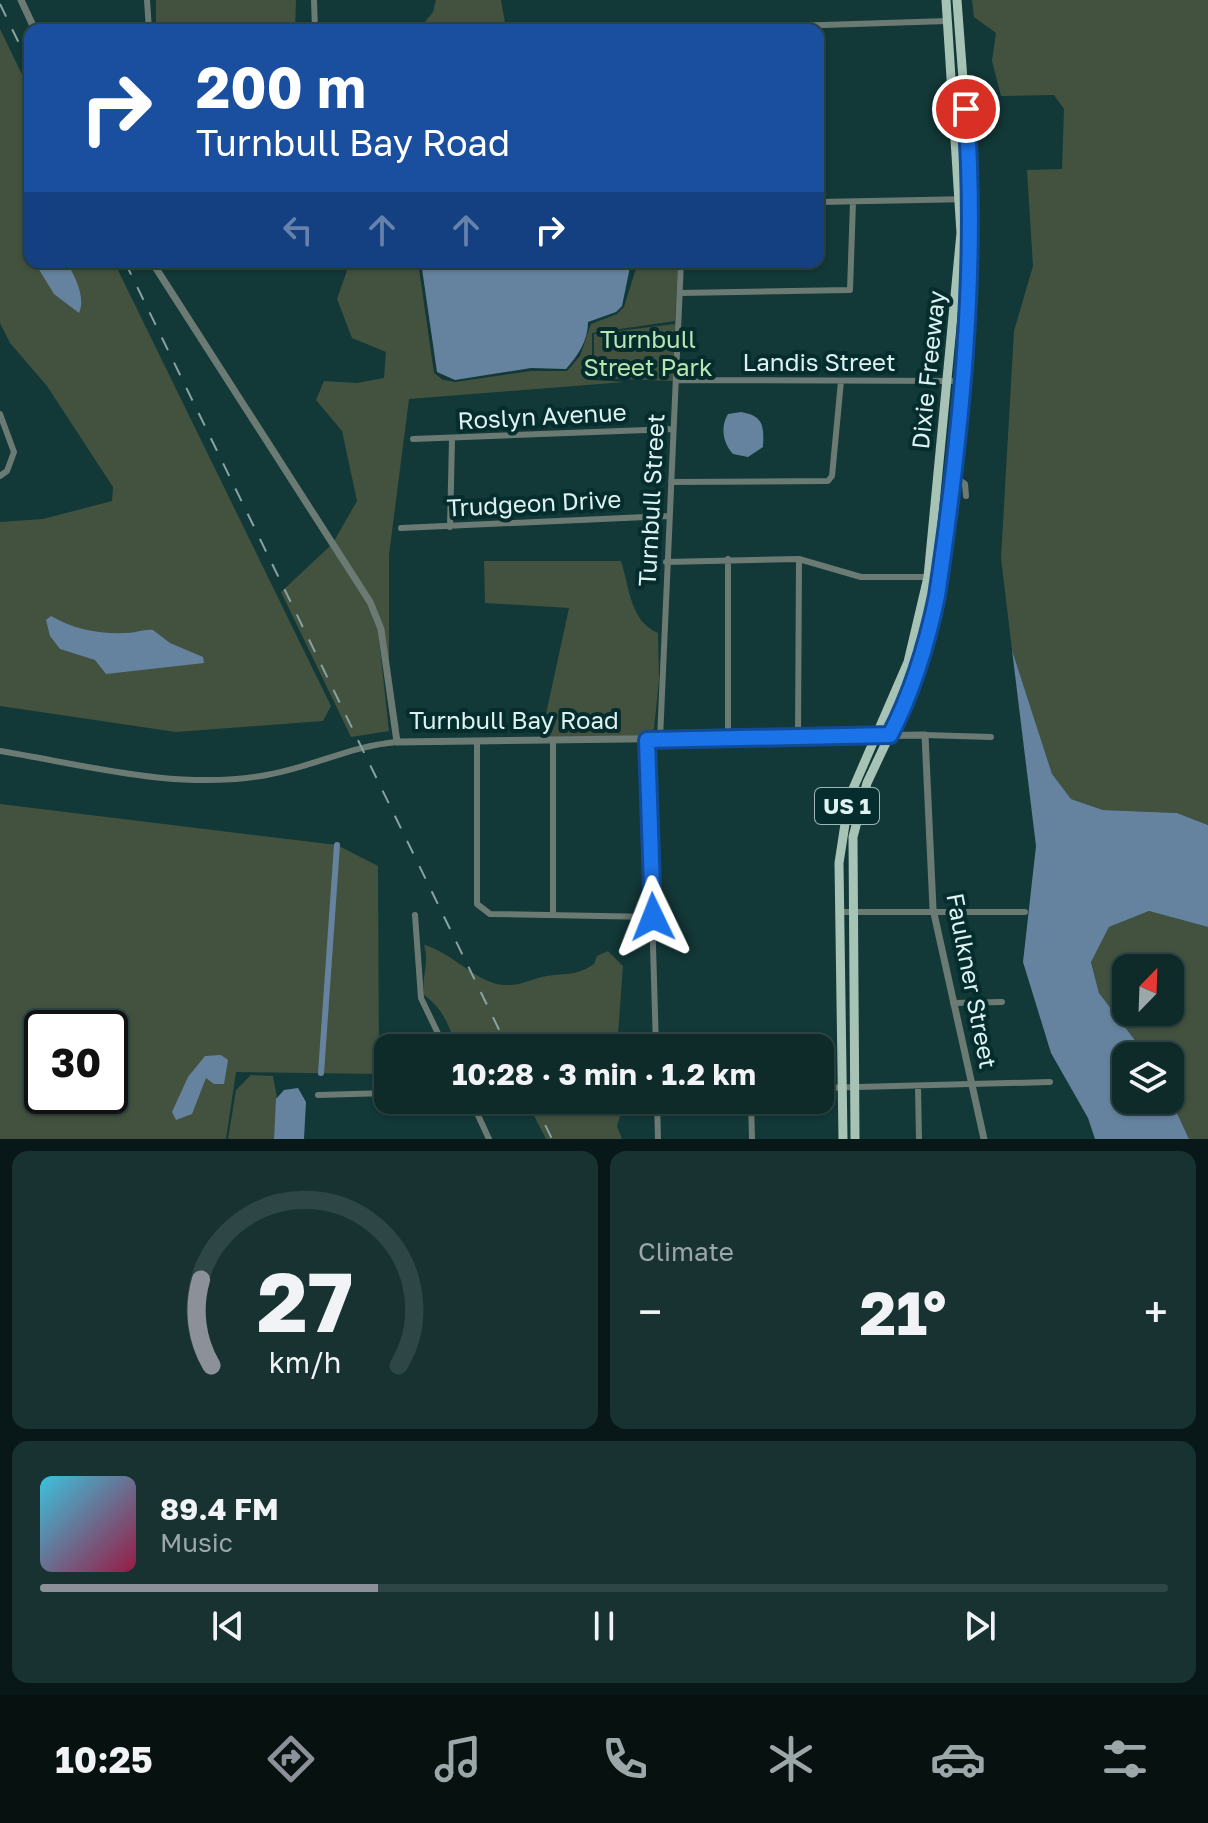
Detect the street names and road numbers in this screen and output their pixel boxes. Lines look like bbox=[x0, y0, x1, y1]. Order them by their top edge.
street label: Dixie Freeway bbox=[905, 289, 950, 451]
street label: Landis Street bbox=[742, 347, 896, 376]
street label: Roslyn Avenue bbox=[457, 397, 627, 434]
street label: Turnbull Street bbox=[631, 413, 670, 587]
street label: Trudgeon Drive bbox=[446, 483, 622, 522]
street label: Turnbull Bay Road bbox=[409, 705, 619, 734]
road number: US 1 bbox=[815, 788, 879, 824]
street label: Faulkner Street bbox=[941, 890, 1004, 1071]

